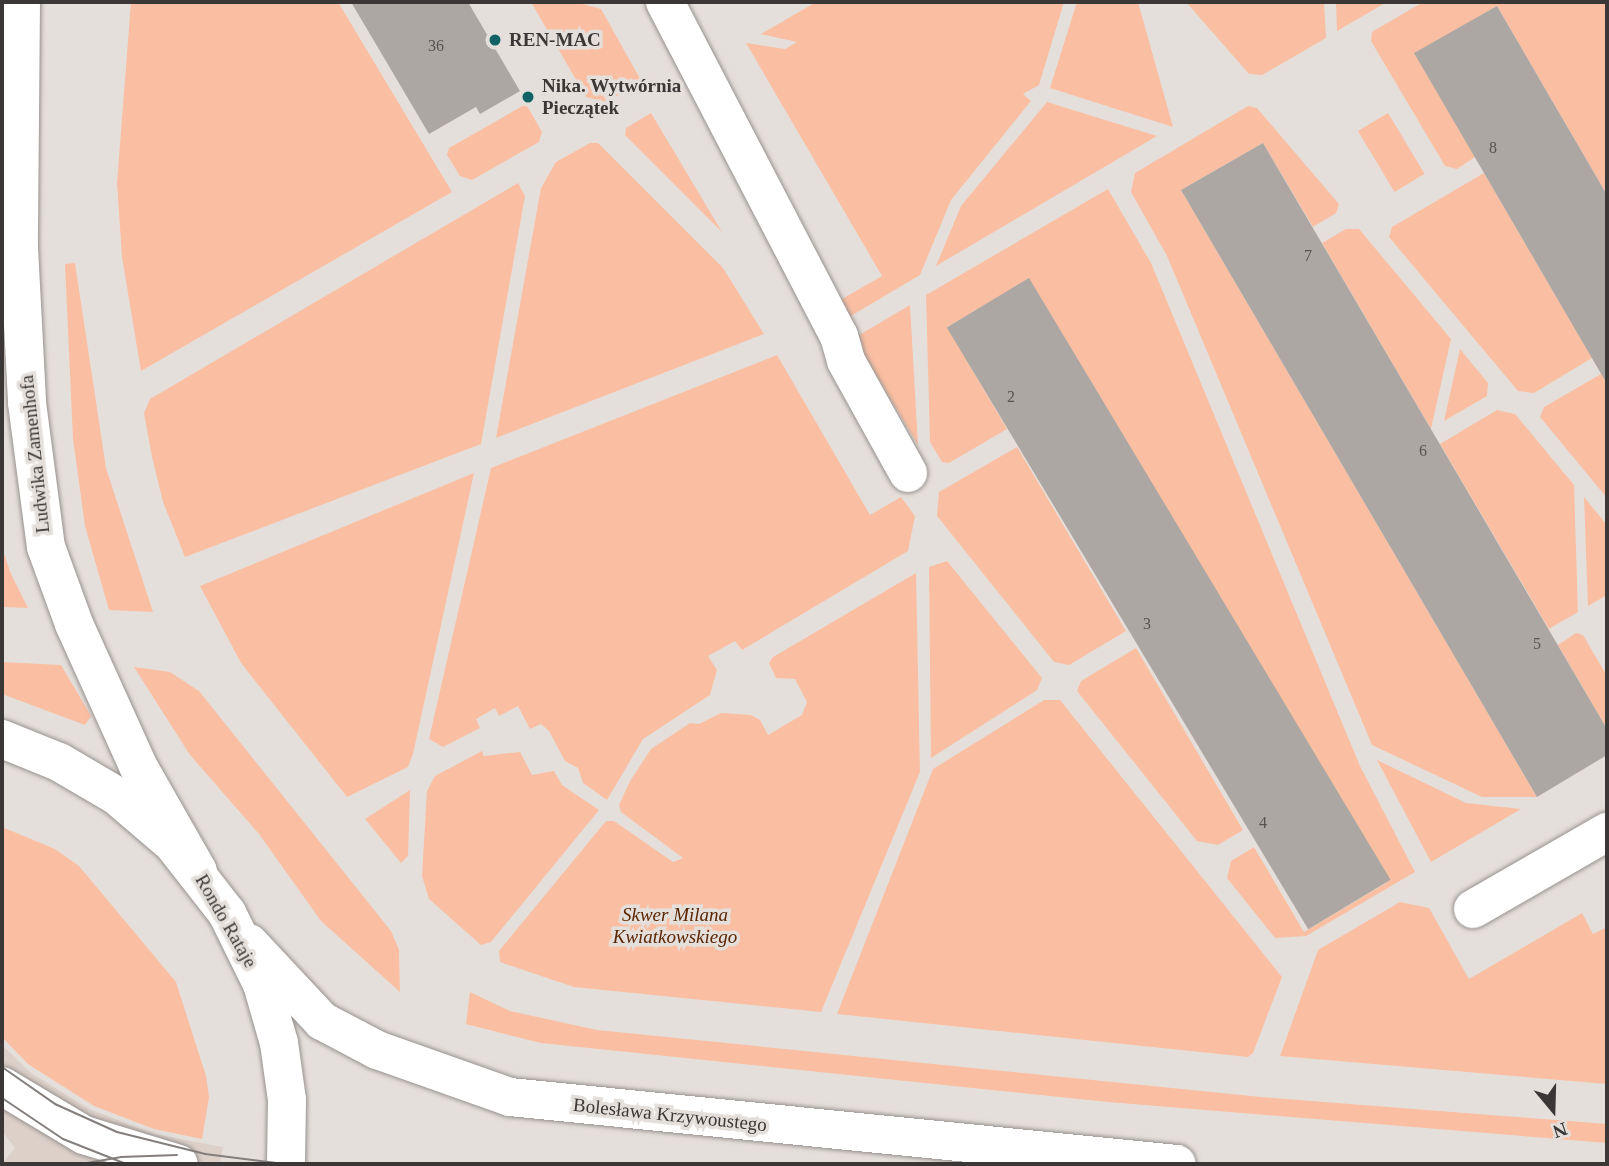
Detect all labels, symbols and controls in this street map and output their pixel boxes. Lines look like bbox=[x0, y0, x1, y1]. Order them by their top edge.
place label: REN-MAC bbox=[509, 29, 601, 51]
marker: REN-MAC bbox=[487, 32, 503, 48]
house number: 36 bbox=[428, 36, 444, 56]
place label: Nika. Wytwórnia Pieczątek bbox=[542, 75, 682, 119]
marker: Nika. Wytwórnia Pieczątek bbox=[520, 89, 536, 105]
house number: 8 bbox=[1489, 138, 1497, 158]
house number: 7 bbox=[1304, 246, 1312, 266]
street label: Ludwika Zamenhofa bbox=[15, 374, 55, 534]
house number: 2 bbox=[1007, 387, 1015, 407]
house number: 6 bbox=[1419, 441, 1427, 461]
house number: 3 bbox=[1143, 614, 1151, 634]
house number: 5 bbox=[1533, 634, 1541, 654]
house number: 4 bbox=[1259, 813, 1267, 833]
street label: Rondo Rataje bbox=[190, 870, 262, 972]
park label: Skwer Milana Kwiatkowskiego bbox=[613, 904, 737, 948]
north arrow bbox=[1518, 1075, 1588, 1145]
street label: Bolesława Krzywoustego bbox=[572, 1093, 768, 1137]
text: N bbox=[1550, 1118, 1570, 1142]

